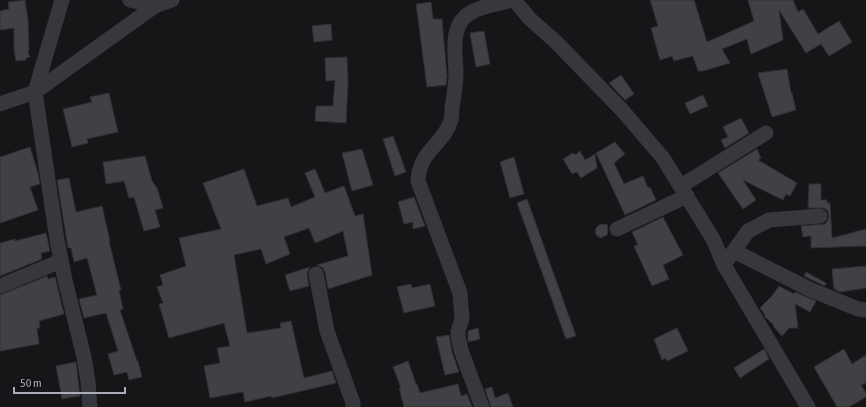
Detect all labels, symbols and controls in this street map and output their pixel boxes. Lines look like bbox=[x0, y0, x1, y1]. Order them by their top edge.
scale bar bbox=[14, 369, 125, 395]
text: 50 m bbox=[20, 376, 42, 390]

